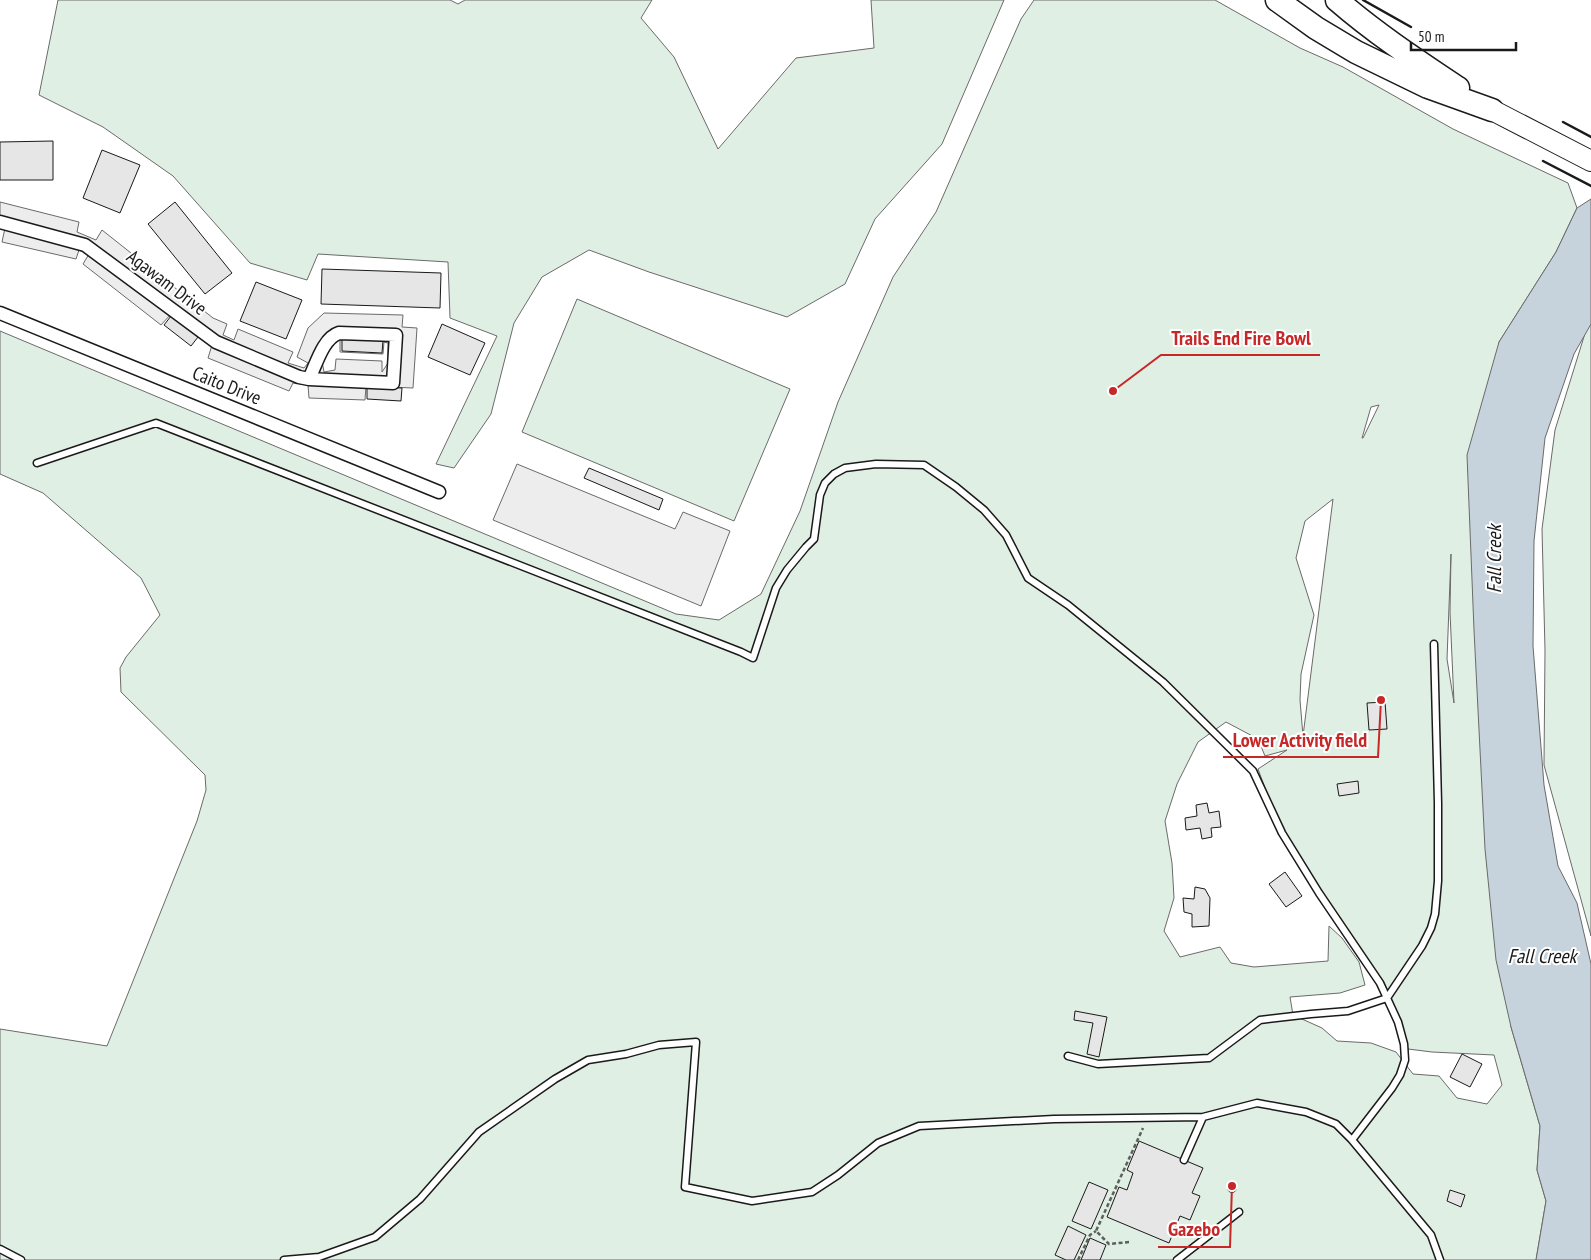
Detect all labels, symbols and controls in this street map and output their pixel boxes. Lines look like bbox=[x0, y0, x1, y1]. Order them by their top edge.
scale bar bbox=[1411, 20, 1516, 52]
text: 50 m bbox=[1418, 27, 1444, 46]
street label: Agawam Drive bbox=[122, 244, 212, 320]
callout: Trails End Fire Bowl bbox=[1161, 320, 1320, 355]
text: Trails End Fire Bowl bbox=[1171, 325, 1311, 351]
street label: Caito Drive bbox=[189, 360, 265, 410]
water label: Fall Creek bbox=[1481, 523, 1507, 593]
callout: Lower Activity field bbox=[1223, 722, 1378, 757]
text: Lower Activity field bbox=[1233, 727, 1367, 753]
water label: Fall Creek bbox=[1508, 943, 1578, 969]
callout: Gazebo bbox=[1158, 1212, 1230, 1247]
text: Gazebo bbox=[1168, 1216, 1220, 1242]

